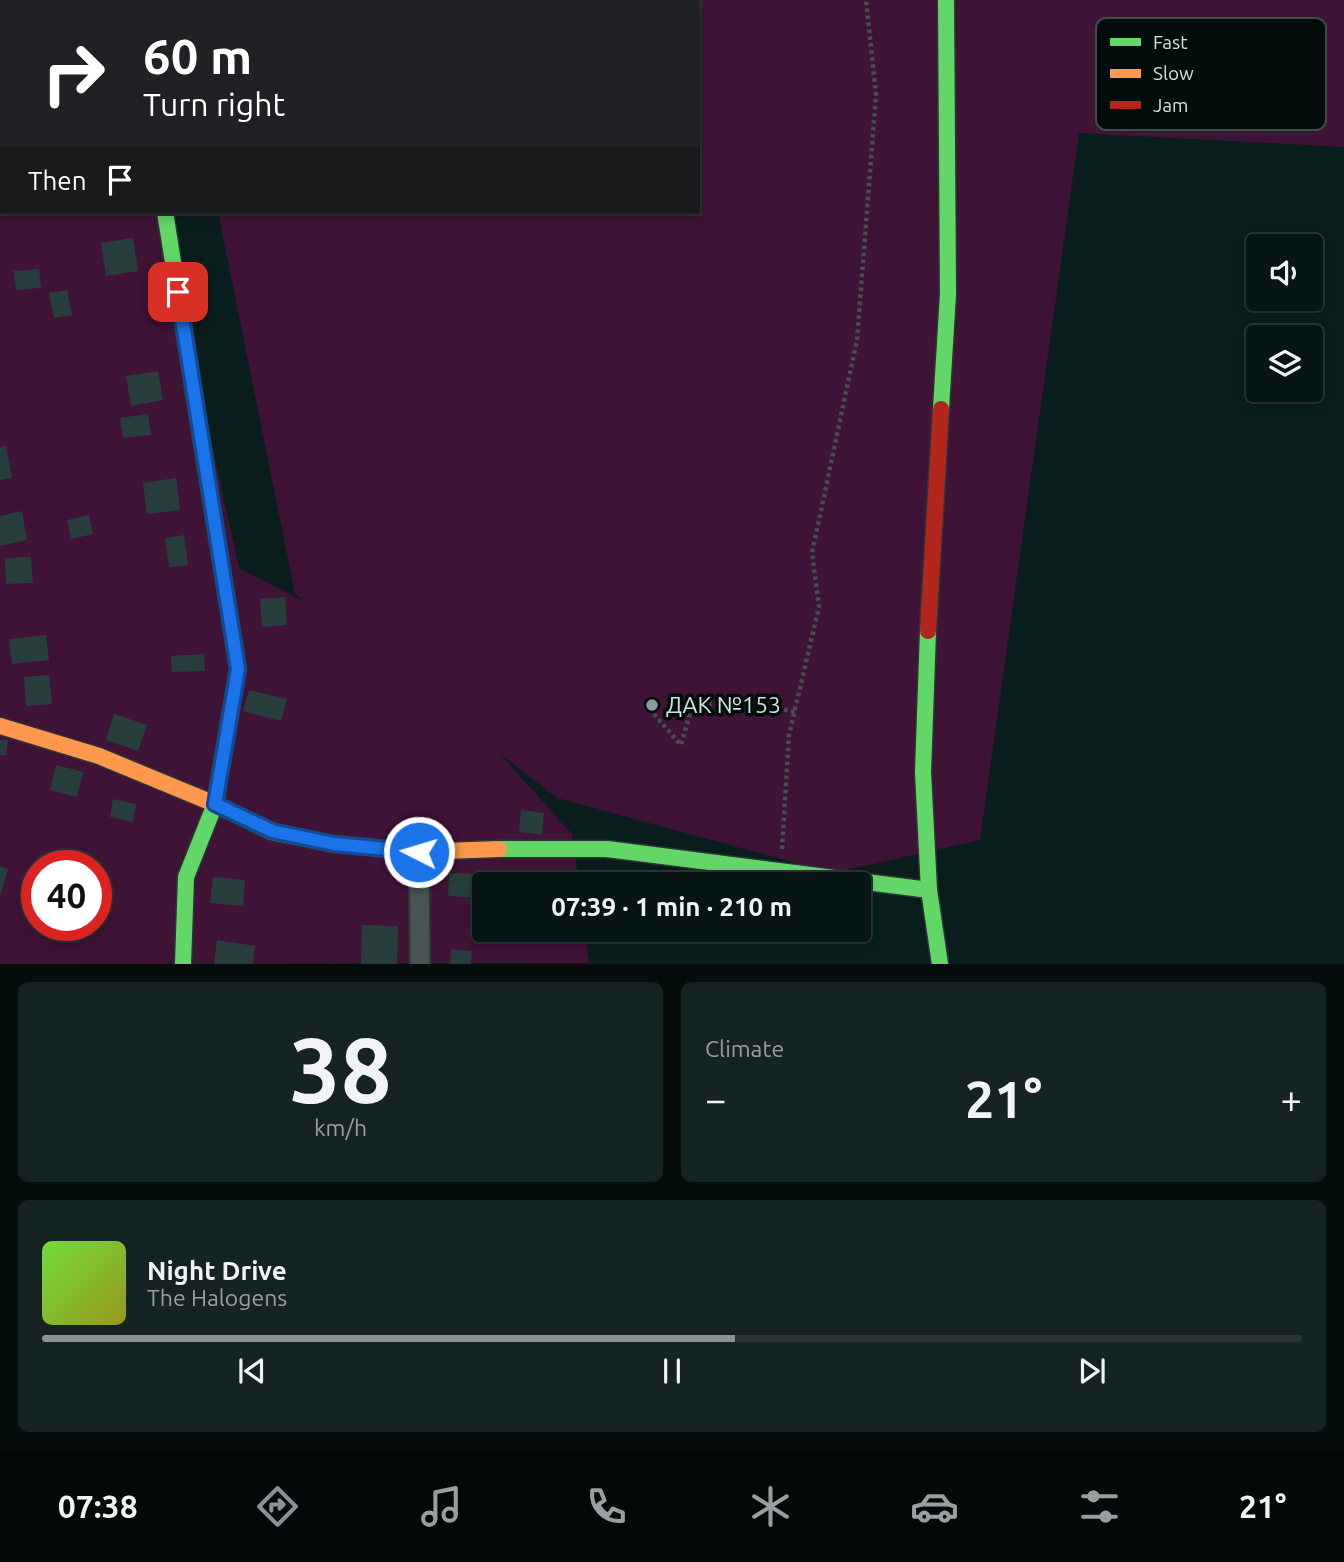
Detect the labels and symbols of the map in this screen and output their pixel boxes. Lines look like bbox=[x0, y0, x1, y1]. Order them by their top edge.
legend bbox=[1096, 18, 1326, 130]
text: Fast bbox=[1153, 31, 1188, 53]
text: Slow bbox=[1153, 62, 1194, 84]
text: Jam bbox=[1153, 94, 1189, 116]
pin bbox=[148, 262, 208, 322]
place label: ДАК №153 bbox=[666, 692, 781, 717]
marker: ДАК №153 bbox=[644, 697, 660, 713]
position arrow bbox=[382, 815, 456, 889]
speed limit sign: 40 bbox=[21, 850, 112, 941]

